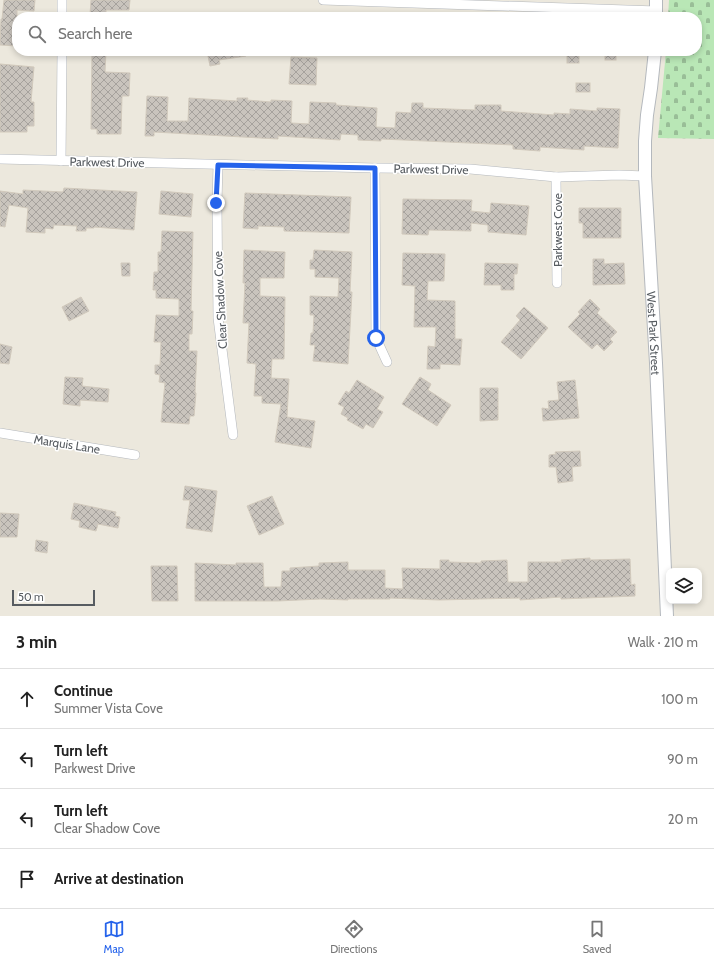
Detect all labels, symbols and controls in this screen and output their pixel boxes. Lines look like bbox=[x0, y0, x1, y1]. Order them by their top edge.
search box bbox=[12, 12, 702, 56]
icon: search bbox=[26, 23, 48, 45]
text: Search here bbox=[58, 25, 133, 43]
street label: Parkwest Drive bbox=[69, 154, 145, 170]
street label: Parkwest Drive bbox=[393, 161, 469, 177]
street label: Parkwest Cove bbox=[550, 193, 565, 267]
route end bbox=[207, 194, 225, 212]
street label: Clear Shadow Cove bbox=[210, 251, 230, 349]
street label: West Park Street bbox=[644, 291, 664, 375]
route start bbox=[367, 329, 385, 347]
street label: Marquis Lane bbox=[33, 431, 101, 457]
map controls bbox=[666, 568, 702, 604]
button: layers bbox=[666, 568, 702, 604]
scale bar bbox=[12, 588, 95, 607]
text: 50 m bbox=[18, 590, 44, 604]
text: 3 min bbox=[16, 632, 57, 652]
text: Walk · 210 m bbox=[628, 634, 698, 650]
text: Continue bbox=[54, 682, 113, 700]
icon: ahead bbox=[16, 688, 38, 710]
text: 100 m bbox=[661, 691, 698, 707]
text: Summer Vista Cove bbox=[54, 700, 163, 716]
text: Turn left bbox=[54, 742, 108, 760]
icon: left bbox=[16, 748, 38, 770]
text: 90 m bbox=[667, 751, 698, 767]
text: Parkwest Drive bbox=[54, 760, 135, 776]
text: Turn left bbox=[54, 802, 108, 820]
icon: left bbox=[16, 808, 38, 830]
text: 20 m bbox=[668, 811, 698, 827]
text: Clear Shadow Cove bbox=[54, 820, 160, 836]
icon: arrive bbox=[16, 868, 38, 890]
text: Arrive at destination bbox=[54, 870, 184, 888]
tab: Map bbox=[103, 918, 125, 956]
tab: Directions bbox=[330, 918, 377, 956]
tab: Saved bbox=[583, 918, 611, 956]

